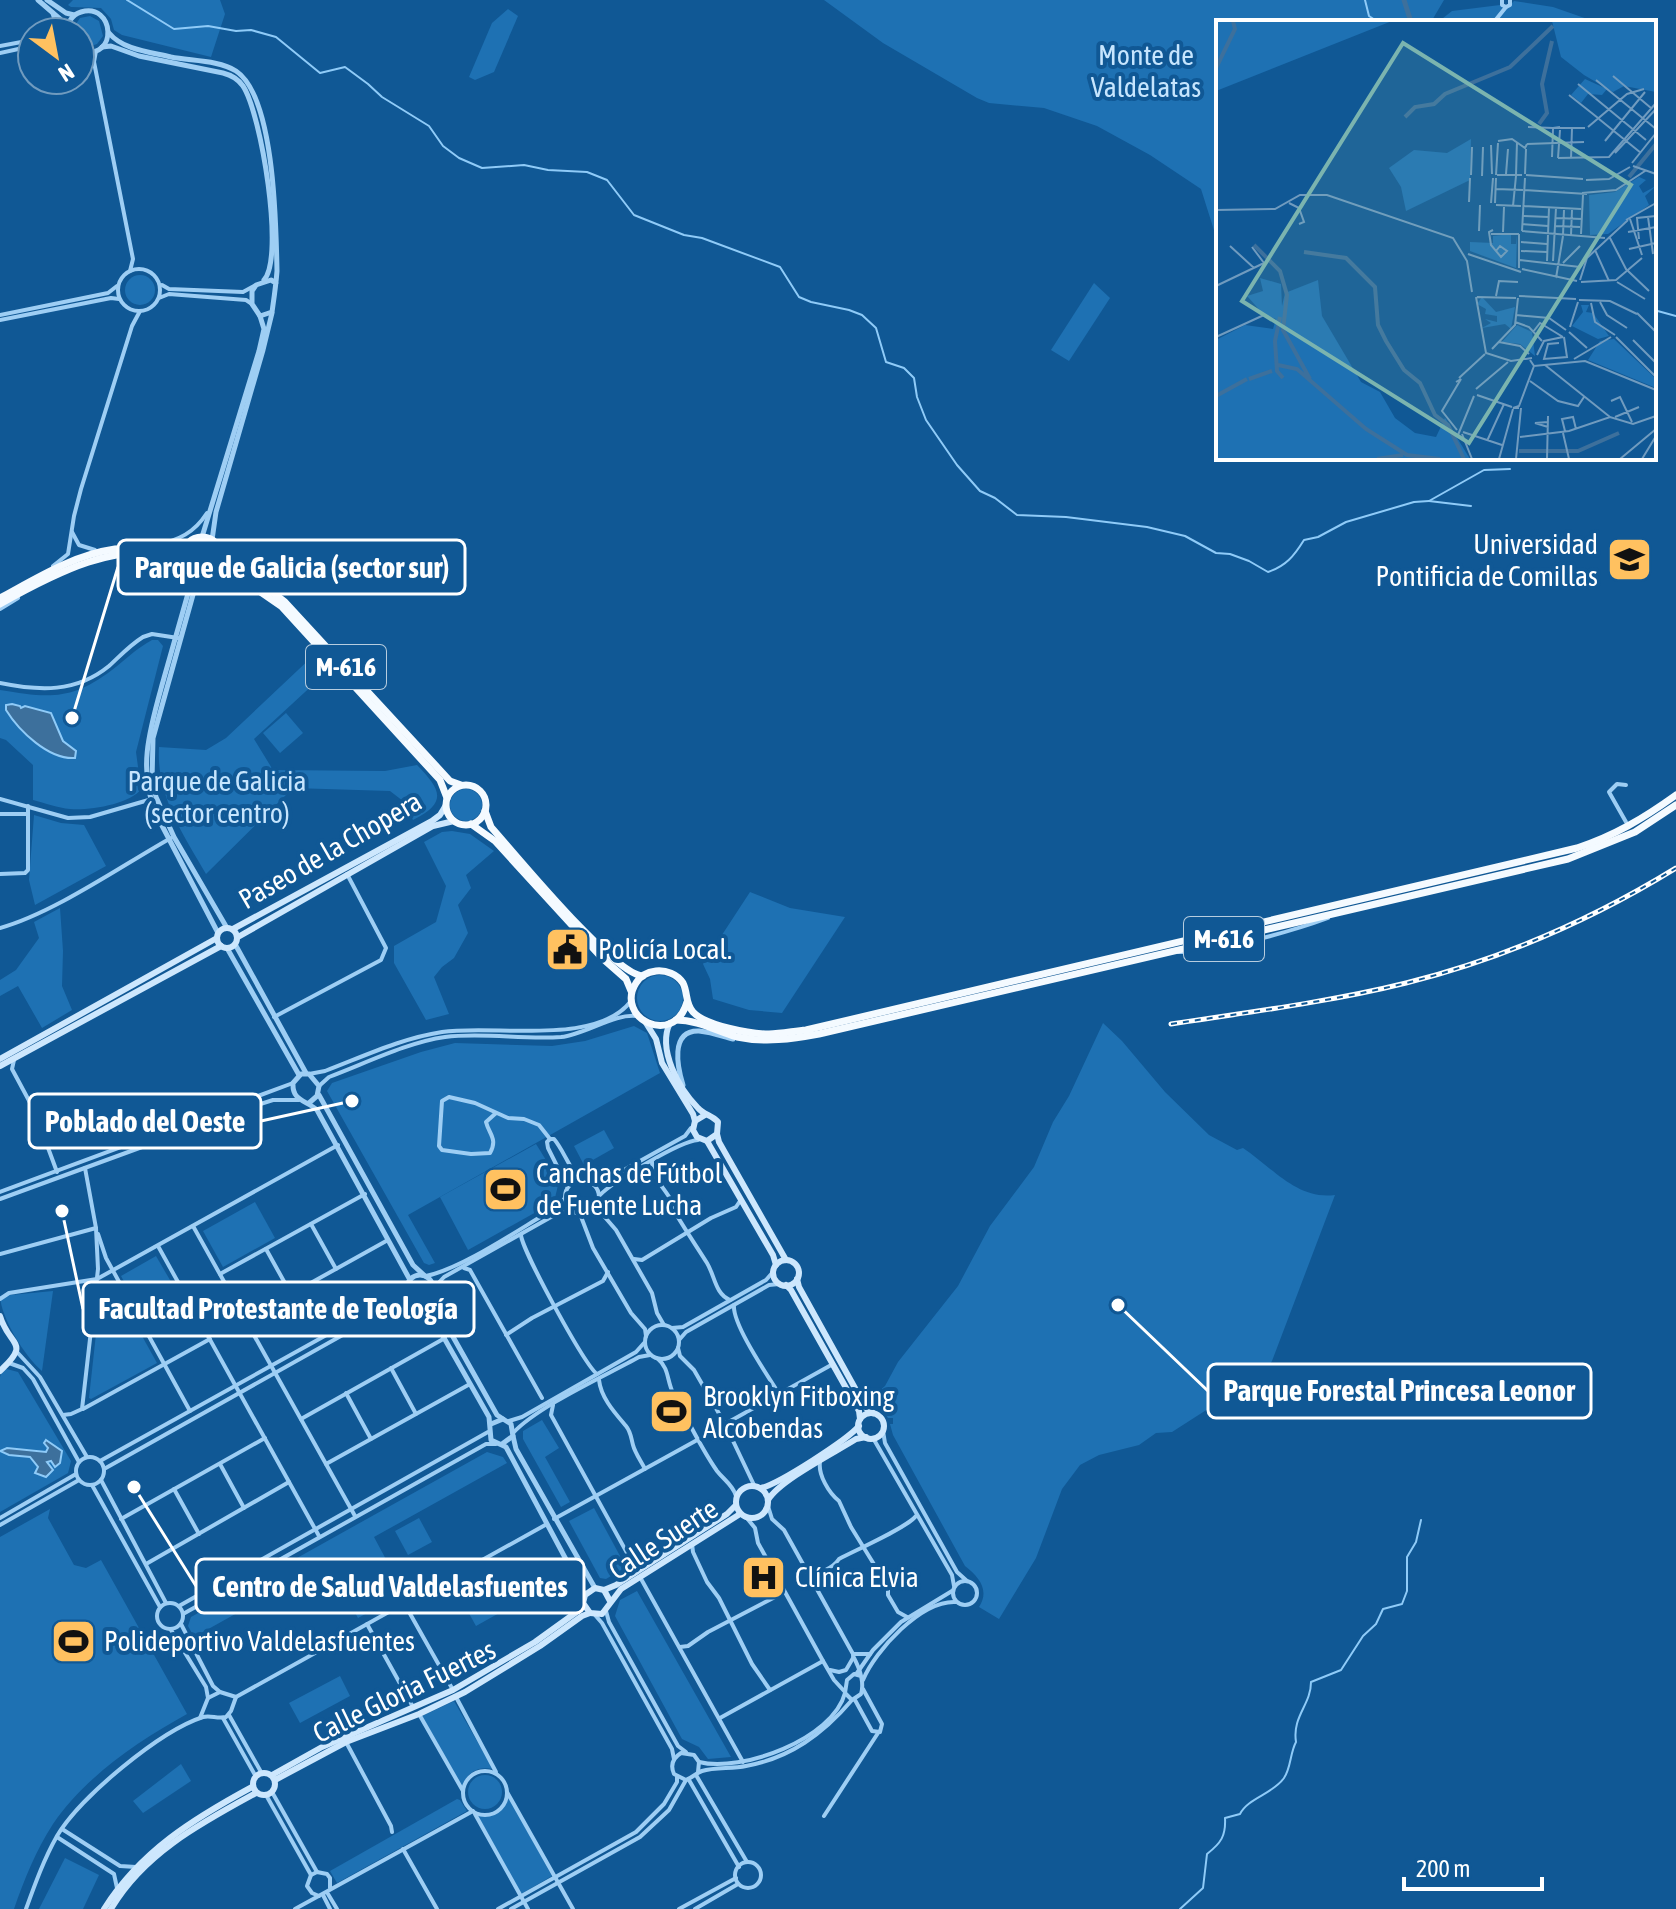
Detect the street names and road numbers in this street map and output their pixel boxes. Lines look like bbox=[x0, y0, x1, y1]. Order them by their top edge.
road number: M-616 bbox=[306, 645, 386, 689]
street label: Paseo de la Chopera bbox=[233, 785, 427, 915]
road number: M-616 bbox=[1184, 917, 1264, 961]
street label: Calle Suerte bbox=[603, 1492, 723, 1586]
street label: Calle Gloria Fuertes bbox=[308, 1633, 500, 1749]

